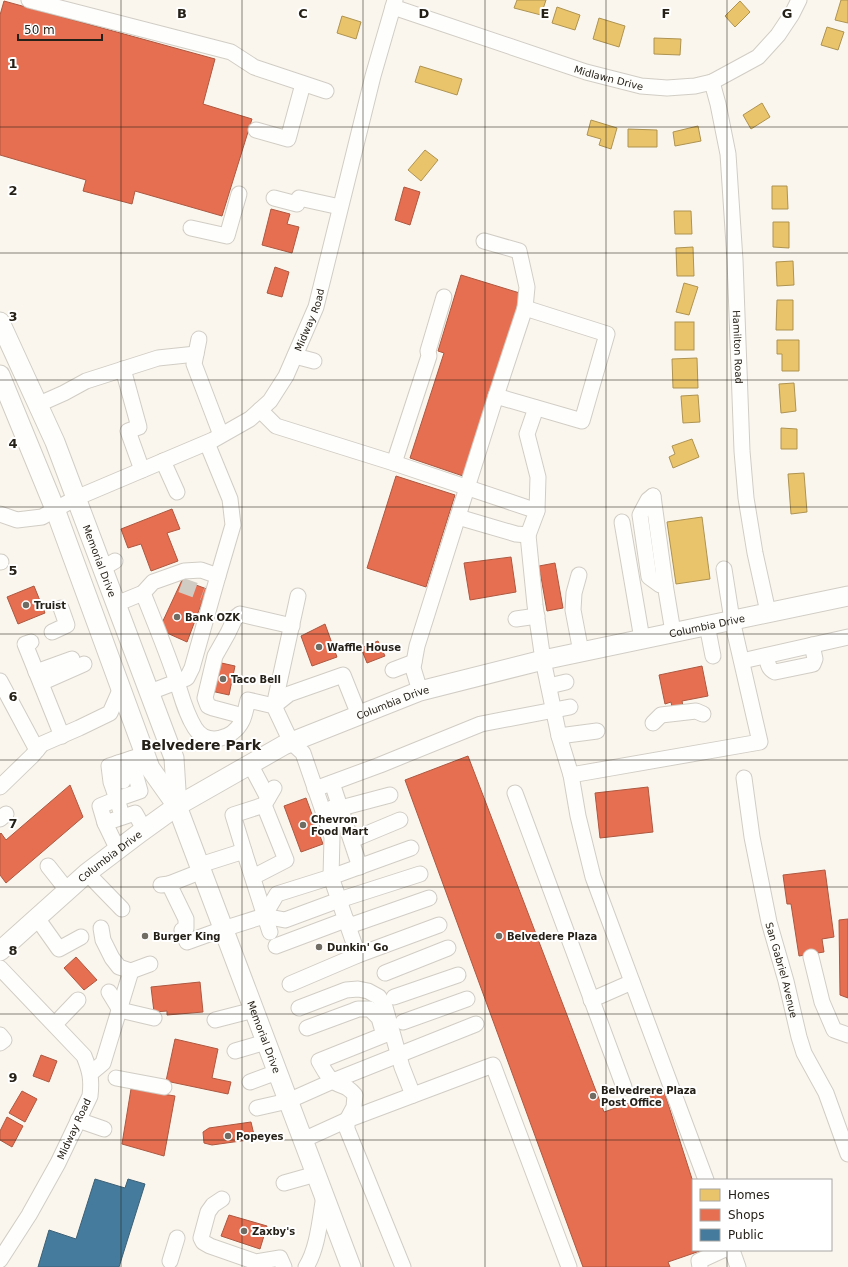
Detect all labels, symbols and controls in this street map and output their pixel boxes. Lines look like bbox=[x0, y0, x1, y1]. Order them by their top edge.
text: B bbox=[177, 6, 187, 21]
text: C bbox=[298, 6, 308, 21]
text: D bbox=[419, 6, 430, 21]
text: E bbox=[541, 6, 549, 21]
text: F bbox=[662, 6, 670, 21]
text: G bbox=[782, 6, 792, 21]
scale bar bbox=[18, 16, 102, 42]
text: 50 m bbox=[24, 23, 55, 37]
text: 1 bbox=[8, 56, 18, 71]
street label: Midlawn Drive bbox=[573, 63, 644, 92]
text: 2 bbox=[8, 183, 18, 198]
street label: Midway Road bbox=[292, 287, 326, 353]
text: 3 bbox=[8, 309, 18, 324]
street label: Hamilton Road bbox=[731, 310, 745, 384]
text: 4 bbox=[8, 436, 18, 451]
street label: Memorial Drive bbox=[81, 523, 118, 599]
text: 5 bbox=[8, 563, 18, 578]
marker: Truist bbox=[21, 600, 31, 610]
place label: Truist bbox=[34, 600, 66, 611]
marker: Bank OZK bbox=[172, 612, 182, 622]
place label: Bank OZK bbox=[185, 612, 241, 623]
street label: Columbia Drive bbox=[668, 612, 746, 639]
marker: Waffle House bbox=[314, 642, 324, 652]
place label: Waffle House bbox=[327, 642, 401, 653]
marker: Taco Bell bbox=[218, 674, 228, 684]
place label: Taco Bell bbox=[231, 674, 281, 685]
street label: Columbia Drive bbox=[355, 683, 430, 721]
text: 6 bbox=[8, 689, 18, 704]
district label: Belvedere Park bbox=[141, 737, 262, 753]
place label: Chevron Food Mart bbox=[311, 814, 368, 837]
text: 7 bbox=[8, 816, 18, 831]
marker: Chevron Food Mart bbox=[298, 820, 308, 830]
street label: Columbia Drive bbox=[76, 828, 143, 884]
street label: San Gabriel Avenue bbox=[764, 921, 800, 1019]
marker: Burger King bbox=[140, 931, 150, 941]
place label: Burger King bbox=[153, 931, 220, 942]
marker: Belvedere Plaza bbox=[494, 931, 504, 941]
place label: Belvedere Plaza bbox=[507, 931, 597, 942]
marker: Dunkin' Go bbox=[314, 942, 324, 952]
place label: Dunkin' Go bbox=[327, 942, 388, 953]
text: 8 bbox=[8, 943, 18, 958]
street label: Memorial Drive bbox=[245, 999, 283, 1074]
text: 9 bbox=[8, 1070, 18, 1085]
place label: Belvedrere Plaza Post Office bbox=[601, 1085, 696, 1108]
marker: Belvedrere Plaza Post Office bbox=[588, 1091, 598, 1101]
street label: Midway Road bbox=[55, 1097, 93, 1161]
marker: Popeyes bbox=[223, 1131, 233, 1141]
place label: Popeyes bbox=[236, 1131, 283, 1142]
legend bbox=[692, 1179, 832, 1251]
text: Homes bbox=[728, 1188, 770, 1202]
text: Shops bbox=[728, 1208, 764, 1222]
marker: Zaxby's bbox=[239, 1226, 249, 1236]
place label: Zaxby's bbox=[252, 1226, 295, 1237]
text: Public bbox=[728, 1228, 764, 1242]

